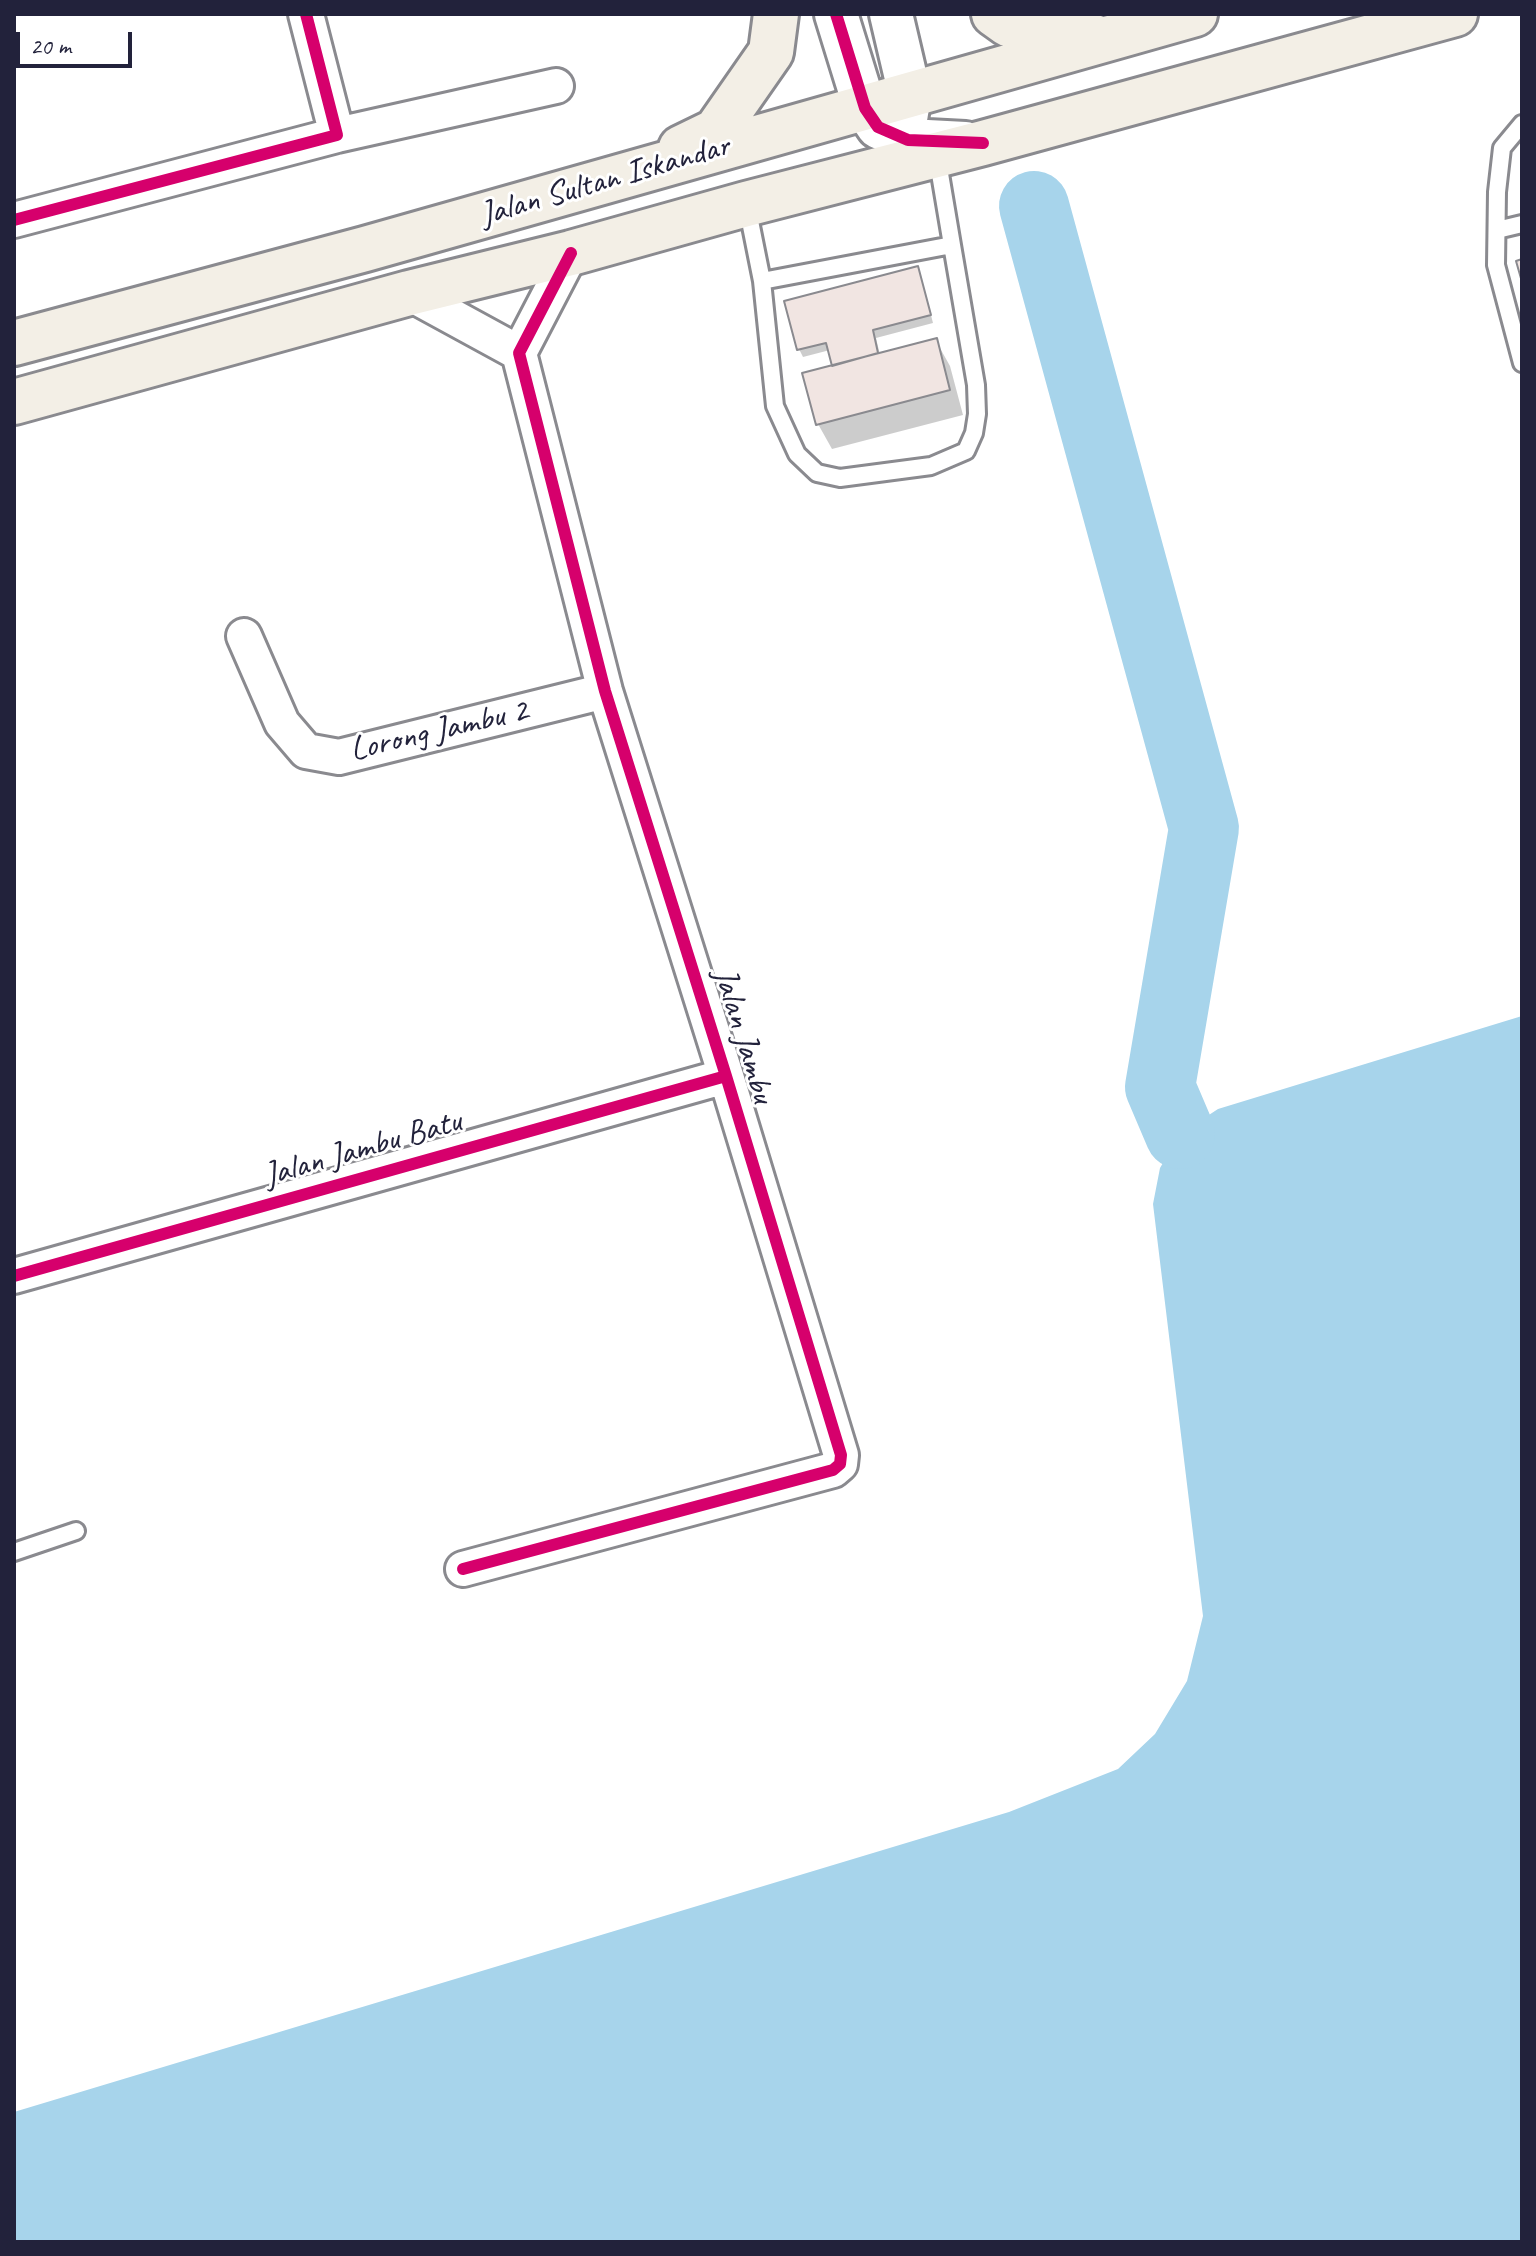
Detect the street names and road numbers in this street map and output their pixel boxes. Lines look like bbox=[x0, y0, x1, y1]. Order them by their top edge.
street label: Jalan Sultan Iskandar bbox=[476, 126, 734, 236]
street label: Lorong Jambu 2 bbox=[346, 691, 532, 771]
street label: Jalan Jambu bbox=[703, 963, 783, 1109]
street label: Jalan Jambu Batu bbox=[259, 1101, 467, 1197]

